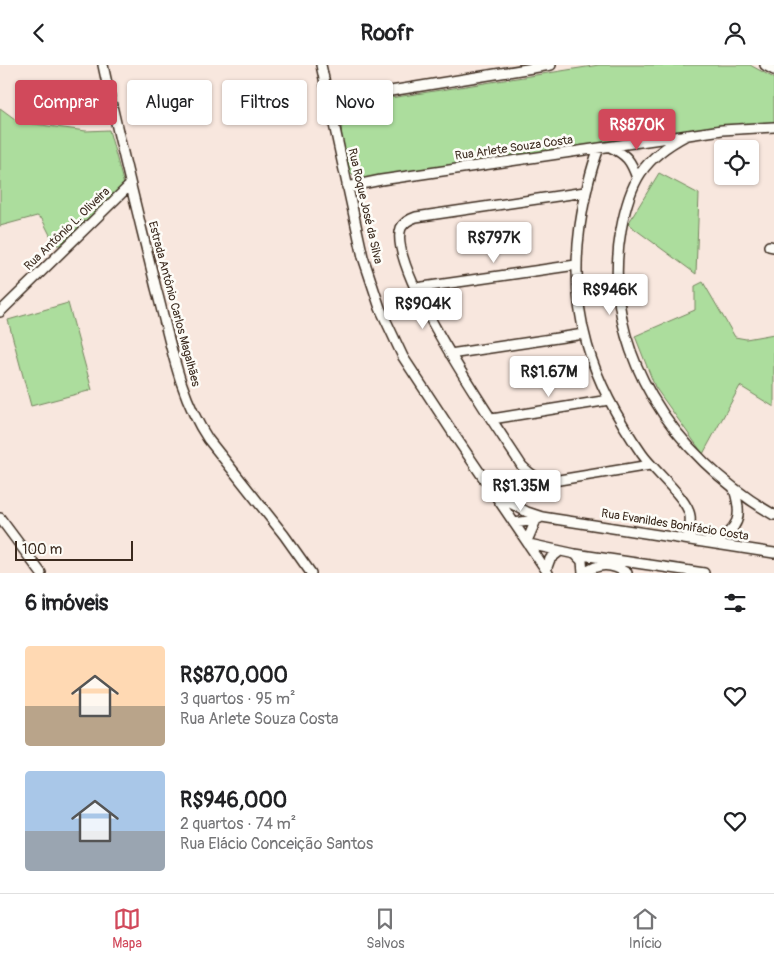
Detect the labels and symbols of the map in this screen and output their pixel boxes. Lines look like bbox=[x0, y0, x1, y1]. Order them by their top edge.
pin: R$870K bbox=[596, 109, 678, 151]
street label: Rua Arlete Souza Costa bbox=[454, 132, 574, 164]
street label: Rua Roque José da Silva bbox=[344, 147, 386, 266]
street label: Rua Antônio L. Oliveira bbox=[21, 184, 113, 274]
street label: Estrada Antônio Carlos Magalhães bbox=[145, 220, 203, 389]
pin: R$797K bbox=[453, 221, 535, 264]
pin: R$946K bbox=[569, 273, 651, 316]
pin: R$904K bbox=[382, 287, 464, 330]
pin: R$1.67M bbox=[503, 355, 595, 398]
pin: R$1.35M bbox=[475, 469, 567, 512]
street label: Rua Evanildes Bonifácio Costa bbox=[600, 506, 750, 544]
scale bar bbox=[15, 538, 132, 561]

